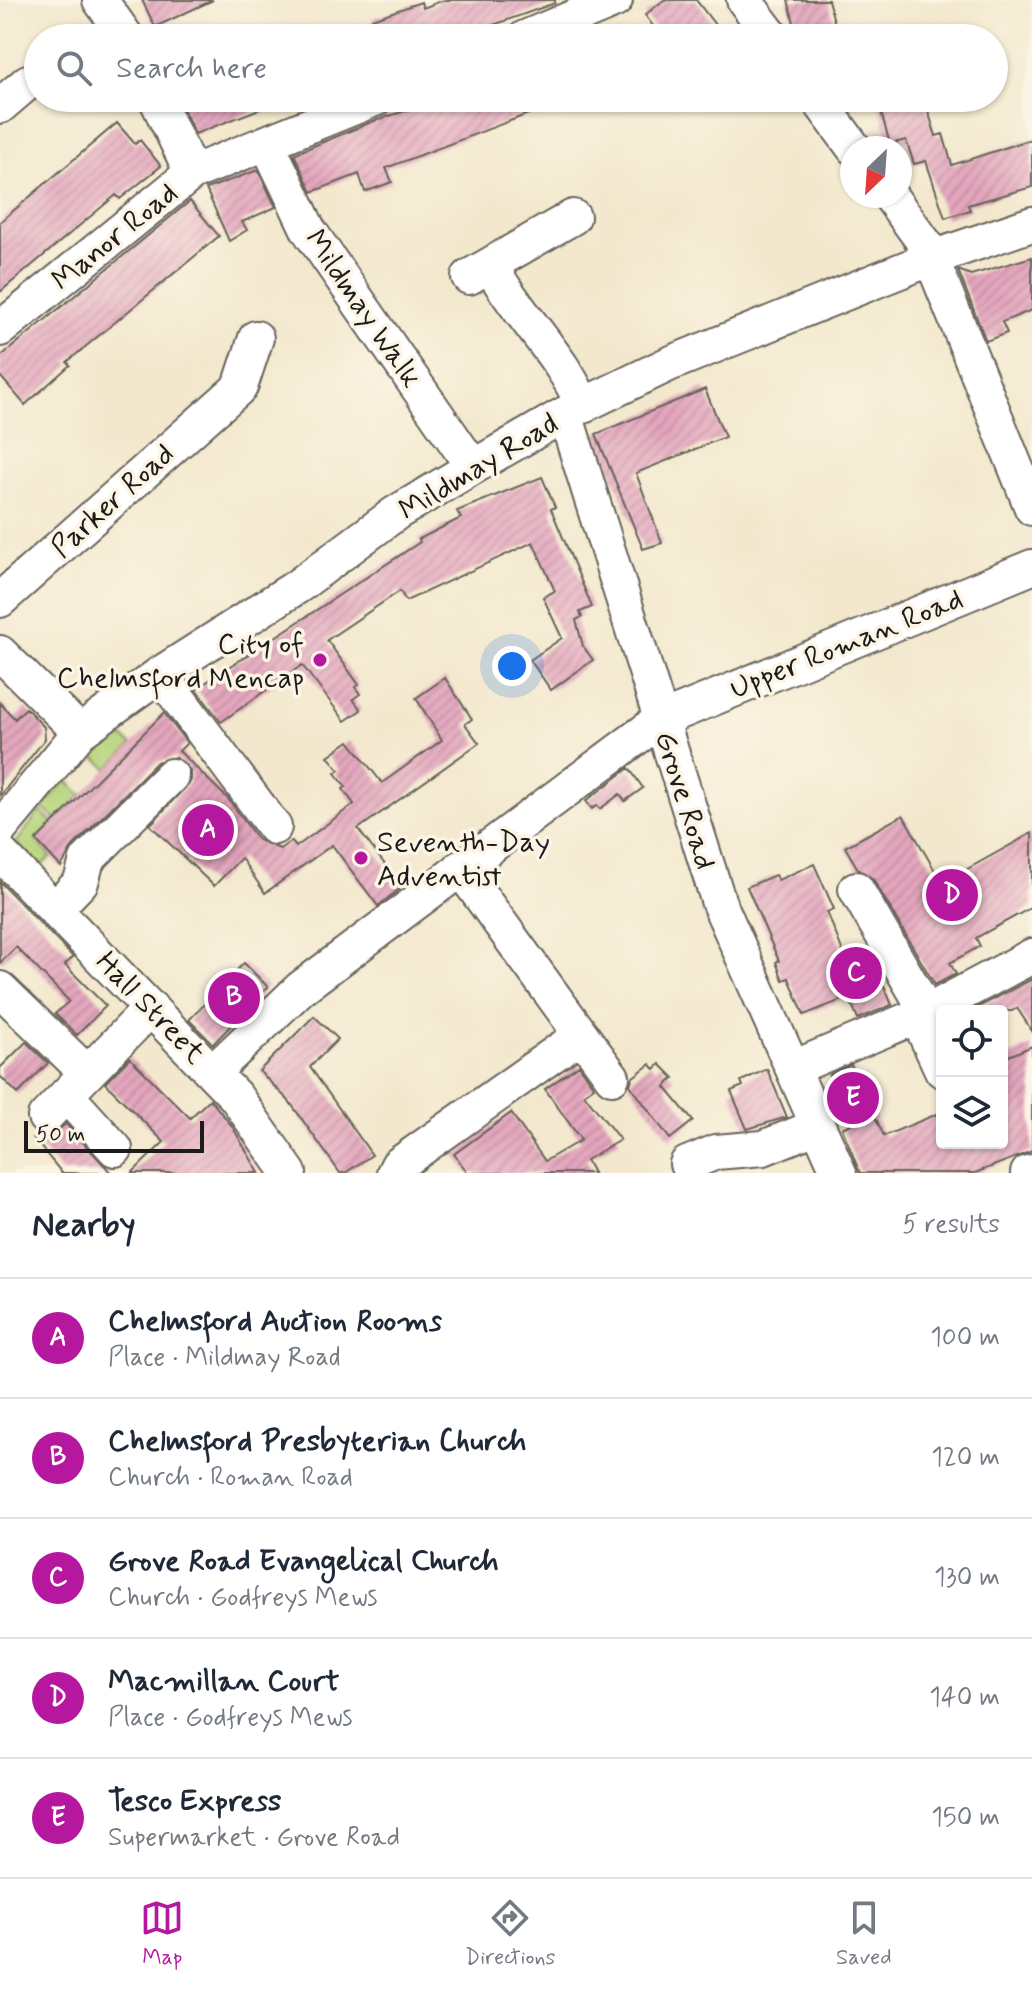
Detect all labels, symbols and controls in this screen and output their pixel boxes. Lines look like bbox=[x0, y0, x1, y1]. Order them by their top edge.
search box bbox=[24, 24, 1008, 112]
icon: search bbox=[52, 46, 96, 90]
text: Search here bbox=[116, 49, 267, 88]
north arrow bbox=[840, 136, 912, 208]
street label: Manor Road bbox=[44, 174, 186, 300]
street label: Mildmay Walk bbox=[295, 222, 430, 396]
street label: Mildmay Road bbox=[392, 404, 566, 530]
street label: Parker Road bbox=[43, 435, 183, 567]
street label: Upper Roman Road bbox=[724, 580, 969, 709]
place label: City of Chelmsford Mencap bbox=[57, 625, 304, 700]
your location bbox=[492, 646, 532, 686]
marker: City of Chelmsford Mencap bbox=[311, 651, 329, 669]
street label: Grove Road bbox=[645, 727, 724, 874]
pin: A bbox=[182, 800, 234, 860]
place label: Seventh-Day Adventist bbox=[377, 823, 550, 896]
marker: Seventh-Day Adventist bbox=[352, 849, 370, 867]
pin: D bbox=[926, 865, 978, 925]
street label: Hall Street bbox=[86, 943, 214, 1073]
pin: C bbox=[830, 943, 882, 1003]
pin: B bbox=[208, 968, 260, 1028]
map controls bbox=[936, 1005, 1008, 1149]
button: locate bbox=[936, 1005, 1008, 1077]
pin: E bbox=[827, 1068, 879, 1128]
button: layers bbox=[936, 1077, 1008, 1149]
scale bar bbox=[24, 1117, 204, 1153]
text: 50 m bbox=[36, 1121, 85, 1149]
text: Nearby bbox=[32, 1203, 136, 1248]
text: 5 results bbox=[902, 1208, 1000, 1242]
text: Chelmsford Auction Rooms bbox=[108, 1302, 442, 1341]
text: A bbox=[49, 1321, 67, 1355]
text: 100 m bbox=[930, 1321, 1000, 1355]
text: Place · Mildmay Road bbox=[108, 1341, 341, 1375]
text: Chelmsford Presbyterian Church bbox=[108, 1422, 526, 1461]
text: B bbox=[50, 1441, 66, 1475]
text: 120 m bbox=[931, 1441, 1000, 1475]
text: Church · Roman Road bbox=[108, 1461, 353, 1495]
text: Grove Road Evangelical Church bbox=[108, 1542, 499, 1581]
text: C bbox=[49, 1561, 67, 1595]
text: 130 m bbox=[934, 1561, 1000, 1595]
text: Church · Godfreys Mews bbox=[108, 1581, 378, 1615]
text: Macmillan Court bbox=[108, 1662, 339, 1701]
text: D bbox=[49, 1681, 67, 1715]
text: 140 m bbox=[929, 1681, 1000, 1715]
text: Place · Godfreys Mews bbox=[108, 1701, 353, 1735]
text: Tesco Express bbox=[108, 1782, 281, 1821]
text: E bbox=[50, 1801, 66, 1835]
text: 150 m bbox=[931, 1801, 1000, 1835]
text: Supermarket · Grove Road bbox=[108, 1821, 400, 1855]
tab: Map bbox=[140, 1896, 184, 1972]
tab: Directions bbox=[465, 1896, 555, 1972]
tab: Saved bbox=[836, 1896, 892, 1972]

